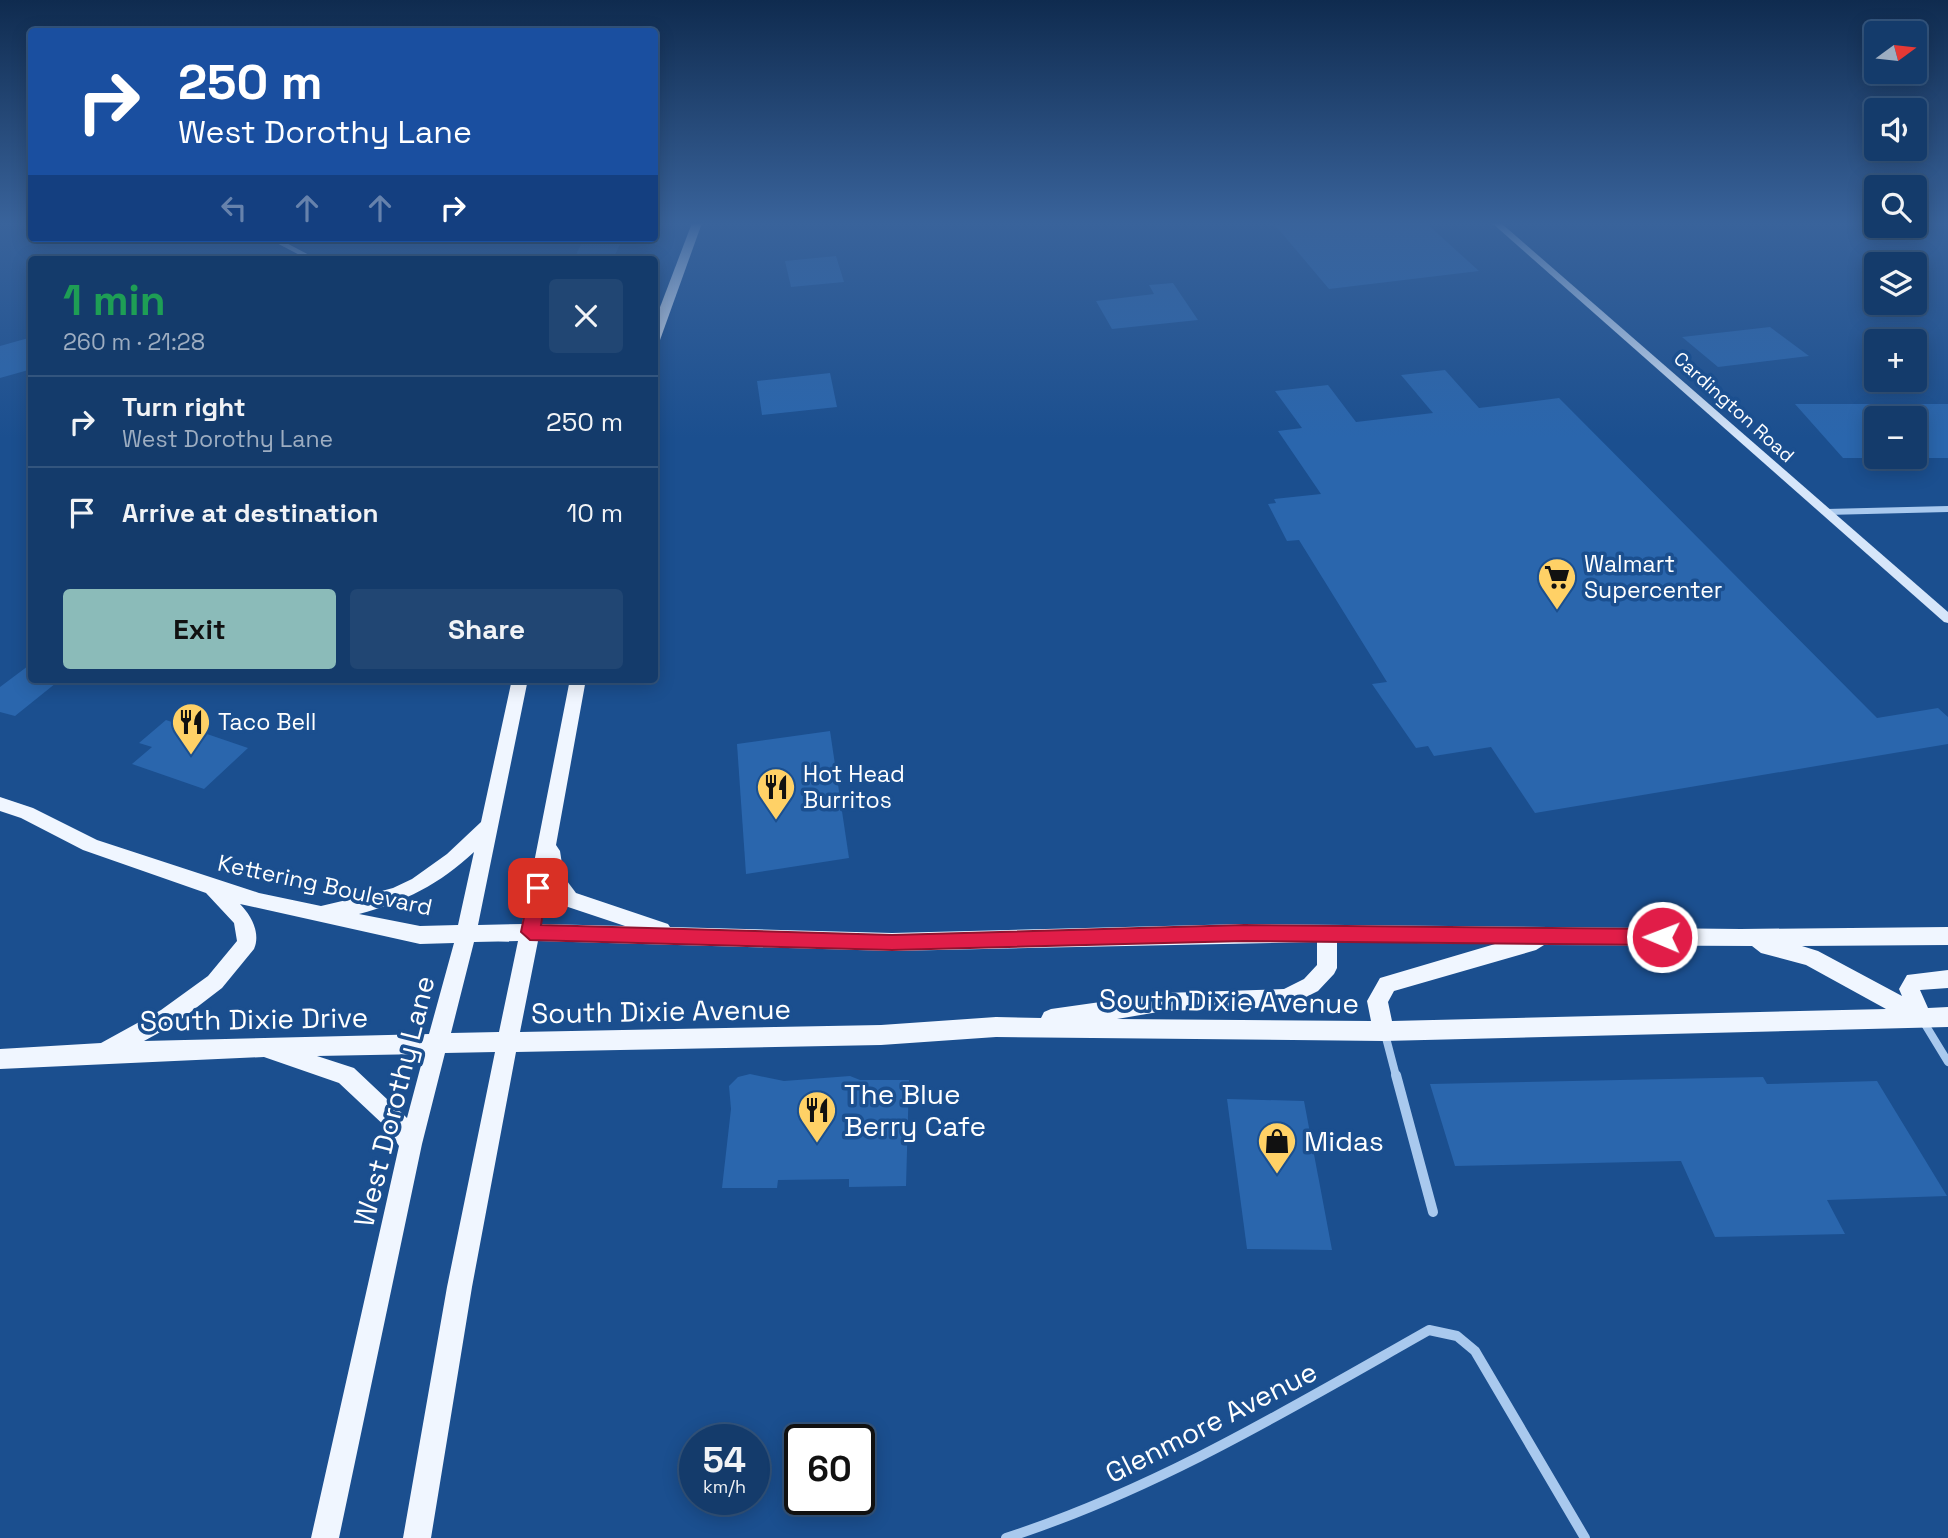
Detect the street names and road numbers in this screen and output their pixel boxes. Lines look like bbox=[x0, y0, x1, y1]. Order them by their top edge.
street label: Cardington Road bbox=[1668, 346, 1800, 468]
street label: Kettering Boulevard bbox=[215, 848, 435, 922]
street label: West Dorothy Lane bbox=[345, 972, 443, 1230]
street label: South Dixie Avenue bbox=[1099, 981, 1359, 1021]
street label: South Dixie Avenue bbox=[531, 991, 791, 1031]
street label: South Dixie Drive bbox=[139, 999, 369, 1039]
street label: Glenmore Avenue bbox=[1099, 1353, 1323, 1491]

